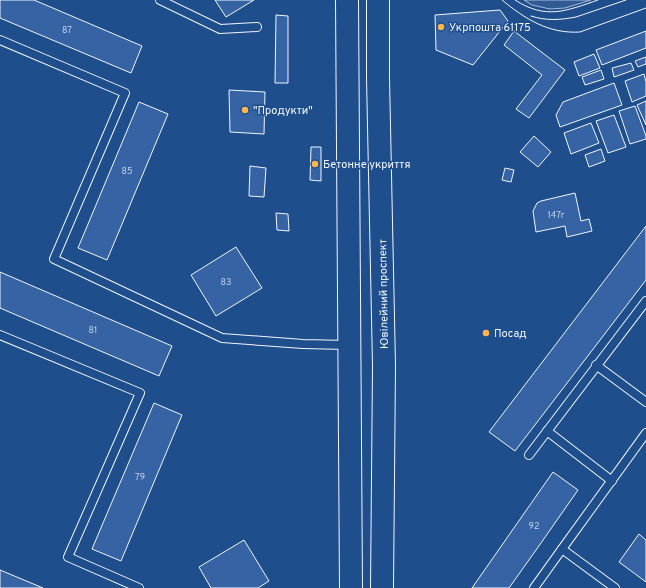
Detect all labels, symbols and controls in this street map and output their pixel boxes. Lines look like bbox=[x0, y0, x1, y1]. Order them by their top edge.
place label: Укрпошта 61175 bbox=[449, 21, 531, 35]
marker: Укрпошта 61175 bbox=[436, 22, 446, 32]
house number: 87 bbox=[62, 25, 72, 36]
place label: "Продукти" bbox=[253, 104, 313, 118]
marker: "Продукти" bbox=[240, 105, 250, 115]
place label: Бетонне укриття bbox=[323, 158, 410, 172]
marker: Бетонне укриття bbox=[310, 159, 320, 169]
house number: 85 bbox=[121, 166, 133, 177]
house number: 147г bbox=[548, 210, 565, 221]
street label: Ювілейний проспект bbox=[376, 239, 392, 349]
house number: 83 bbox=[221, 277, 231, 288]
house number: 81 bbox=[89, 325, 97, 336]
place label: Посад bbox=[494, 327, 527, 341]
marker: Посад bbox=[481, 328, 491, 338]
house number: 79 bbox=[135, 472, 145, 483]
house number: 92 bbox=[529, 521, 539, 532]

